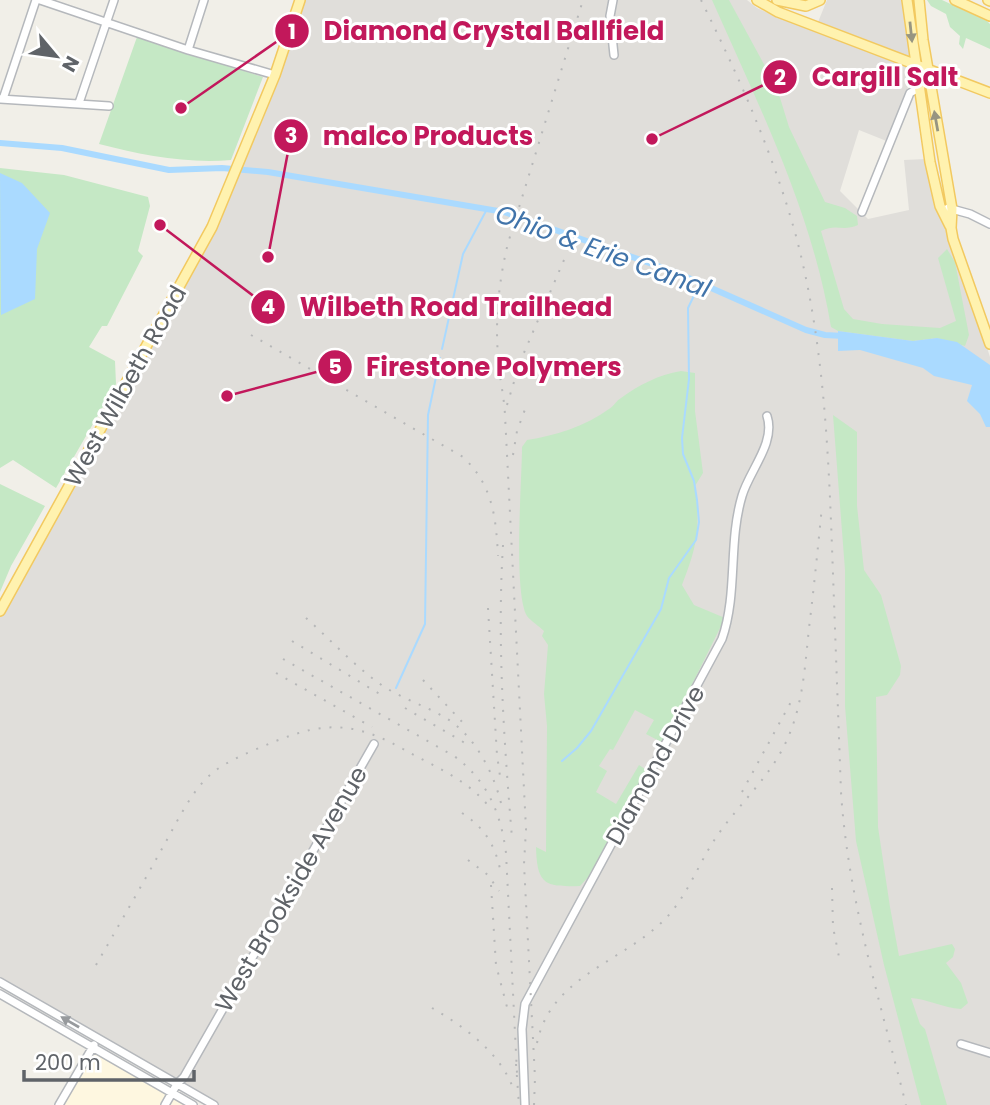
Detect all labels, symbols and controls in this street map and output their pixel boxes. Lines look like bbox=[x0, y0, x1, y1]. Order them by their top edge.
callout: Diamond Crystal Ballfield bbox=[275, 8, 678, 55]
text: Diamond Crystal Ballfield bbox=[324, 13, 664, 49]
text: 1 bbox=[288, 17, 296, 46]
north arrow bbox=[21, 21, 91, 91]
one-way arrow bbox=[905, 22, 916, 44]
text: N bbox=[55, 51, 86, 77]
callout: Cargill Salt bbox=[763, 54, 973, 101]
text: Cargill Salt bbox=[812, 59, 958, 95]
text: 2 bbox=[774, 63, 786, 92]
one-way arrow bbox=[931, 110, 942, 132]
callout: malco Products bbox=[273, 112, 547, 159]
text: malco Products bbox=[323, 118, 533, 154]
text: 3 bbox=[285, 121, 297, 150]
water label: Ohio & Erie Canal bbox=[490, 195, 716, 307]
street label: West Wilbeth Road bbox=[56, 280, 194, 492]
callout: Wilbeth Road Trailhead bbox=[251, 283, 626, 330]
text: Wilbeth Road Trailhead bbox=[300, 289, 612, 325]
text: 4 bbox=[261, 292, 275, 321]
callout: Firestone Polymers bbox=[317, 343, 636, 390]
text: Firestone Polymers bbox=[366, 349, 622, 385]
text: 5 bbox=[328, 352, 342, 381]
street label: Diamond Drive bbox=[598, 679, 712, 851]
street label: West Brookside Avenue bbox=[207, 760, 375, 1018]
one-way arrow bbox=[61, 1016, 80, 1028]
scale bar bbox=[24, 1038, 194, 1082]
text: 200 m bbox=[35, 1048, 101, 1077]

